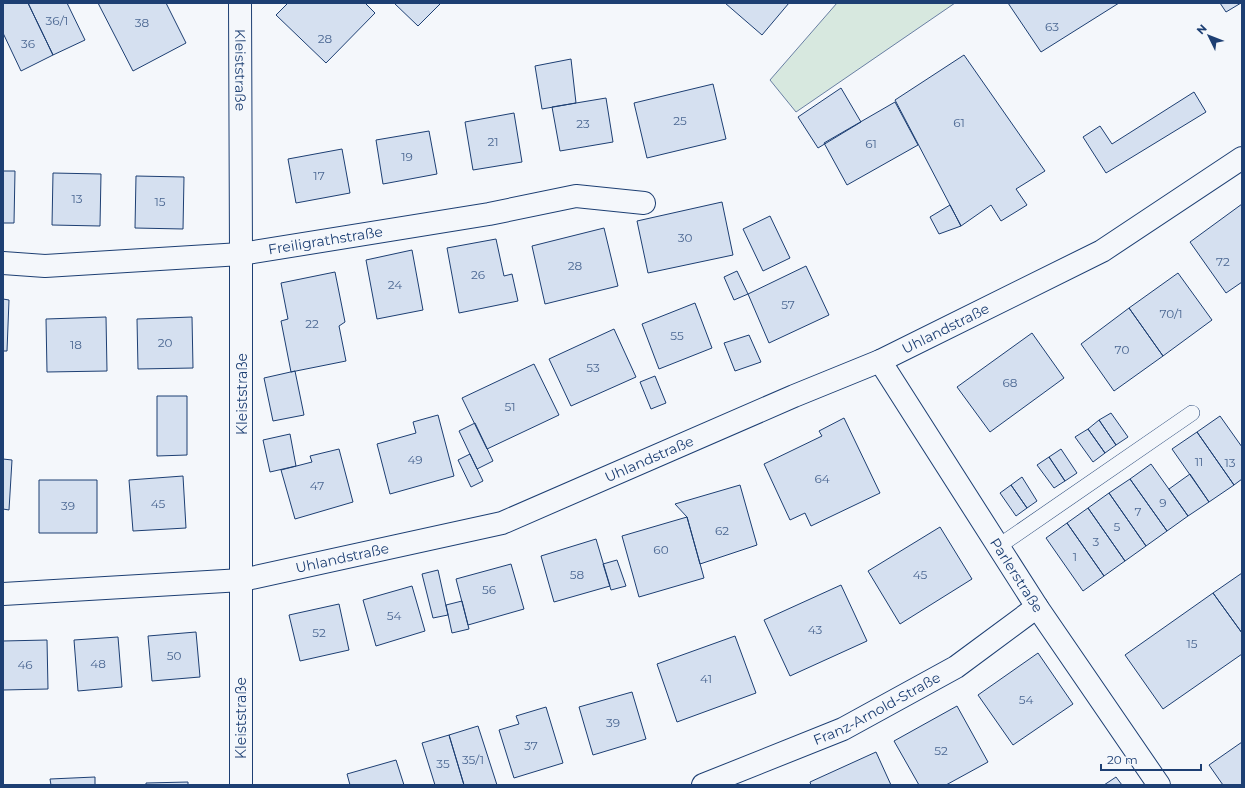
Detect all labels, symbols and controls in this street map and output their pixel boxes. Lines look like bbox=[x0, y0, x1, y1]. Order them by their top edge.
house number: 36/1 bbox=[46, 13, 68, 28]
house number: 38 bbox=[135, 15, 150, 30]
north arrow bbox=[1189, 16, 1229, 56]
house number: 63 bbox=[1045, 19, 1059, 34]
text: N bbox=[1194, 21, 1210, 37]
street label: Kleiststraße bbox=[231, 29, 249, 111]
house number: 28 bbox=[318, 31, 333, 46]
house number: 36 bbox=[21, 36, 35, 51]
house number: 25 bbox=[673, 113, 687, 128]
house number: 61 bbox=[953, 115, 965, 130]
house number: 23 bbox=[576, 116, 590, 131]
house number: 21 bbox=[487, 134, 499, 149]
house number: 61 bbox=[865, 136, 877, 151]
house number: 19 bbox=[401, 149, 413, 164]
house number: 17 bbox=[313, 168, 325, 183]
house number: 13 bbox=[71, 191, 83, 206]
house number: 15 bbox=[154, 194, 166, 209]
street label: Freiligrathstraße bbox=[267, 222, 384, 258]
house number: 30 bbox=[678, 230, 692, 245]
house number: 72 bbox=[1216, 254, 1230, 269]
house number: 28 bbox=[568, 258, 583, 273]
house number: 26 bbox=[471, 267, 485, 282]
house number: 24 bbox=[388, 277, 402, 292]
house number: 57 bbox=[781, 297, 795, 312]
street label: Uhlandstraße bbox=[899, 299, 992, 358]
house number: 70/1 bbox=[1159, 306, 1183, 321]
house number: 22 bbox=[305, 316, 319, 331]
house number: 55 bbox=[670, 328, 684, 343]
house number: 20 bbox=[158, 335, 172, 350]
house number: 18 bbox=[70, 337, 82, 352]
house number: 70 bbox=[1115, 342, 1129, 357]
street label: Kleiststraße bbox=[233, 353, 251, 435]
house number: 53 bbox=[586, 360, 600, 375]
house number: 68 bbox=[1003, 375, 1018, 390]
house number: 51 bbox=[504, 399, 516, 414]
street label: Uhlandstraße bbox=[602, 432, 696, 486]
house number: 49 bbox=[407, 452, 423, 467]
house number: 11 bbox=[1195, 454, 1203, 469]
house number: 13 bbox=[1224, 455, 1236, 470]
house number: 64 bbox=[814, 471, 830, 486]
house number: 47 bbox=[310, 478, 324, 493]
house number: 9 bbox=[1159, 495, 1167, 510]
house number: 45 bbox=[151, 496, 166, 511]
house number: 39 bbox=[61, 498, 75, 513]
house number: 7 bbox=[1134, 504, 1142, 519]
house number: 5 bbox=[1114, 519, 1121, 534]
house number: 62 bbox=[715, 523, 729, 538]
street label: Parlerstraße bbox=[986, 534, 1047, 616]
house number: 3 bbox=[1093, 534, 1100, 549]
street label: Uhlandstraße bbox=[294, 539, 391, 577]
house number: 60 bbox=[653, 542, 669, 557]
house number: 1 bbox=[1073, 549, 1077, 564]
house number: 58 bbox=[570, 567, 585, 582]
house number: 45 bbox=[913, 567, 928, 582]
house number: 56 bbox=[482, 582, 496, 597]
house number: 54 bbox=[387, 608, 401, 623]
house number: 43 bbox=[808, 622, 822, 637]
house number: 52 bbox=[312, 625, 326, 640]
house number: 15 bbox=[1186, 636, 1198, 651]
house number: 50 bbox=[167, 648, 181, 663]
house number: 48 bbox=[90, 656, 106, 671]
house number: 46 bbox=[17, 657, 33, 672]
street label: Franz-Arnold-Straße bbox=[810, 668, 944, 749]
house number: 41 bbox=[700, 671, 712, 686]
street label: Kleiststraße bbox=[232, 677, 250, 759]
house number: 54 bbox=[1019, 692, 1033, 707]
house number: 39 bbox=[606, 715, 620, 730]
house number: 37 bbox=[524, 738, 538, 753]
house number: 52 bbox=[934, 743, 948, 758]
scale bar bbox=[1101, 746, 1201, 772]
house number: 35/1 bbox=[462, 752, 484, 767]
text: 20 m bbox=[1107, 752, 1138, 767]
house number: 35 bbox=[436, 756, 450, 771]

